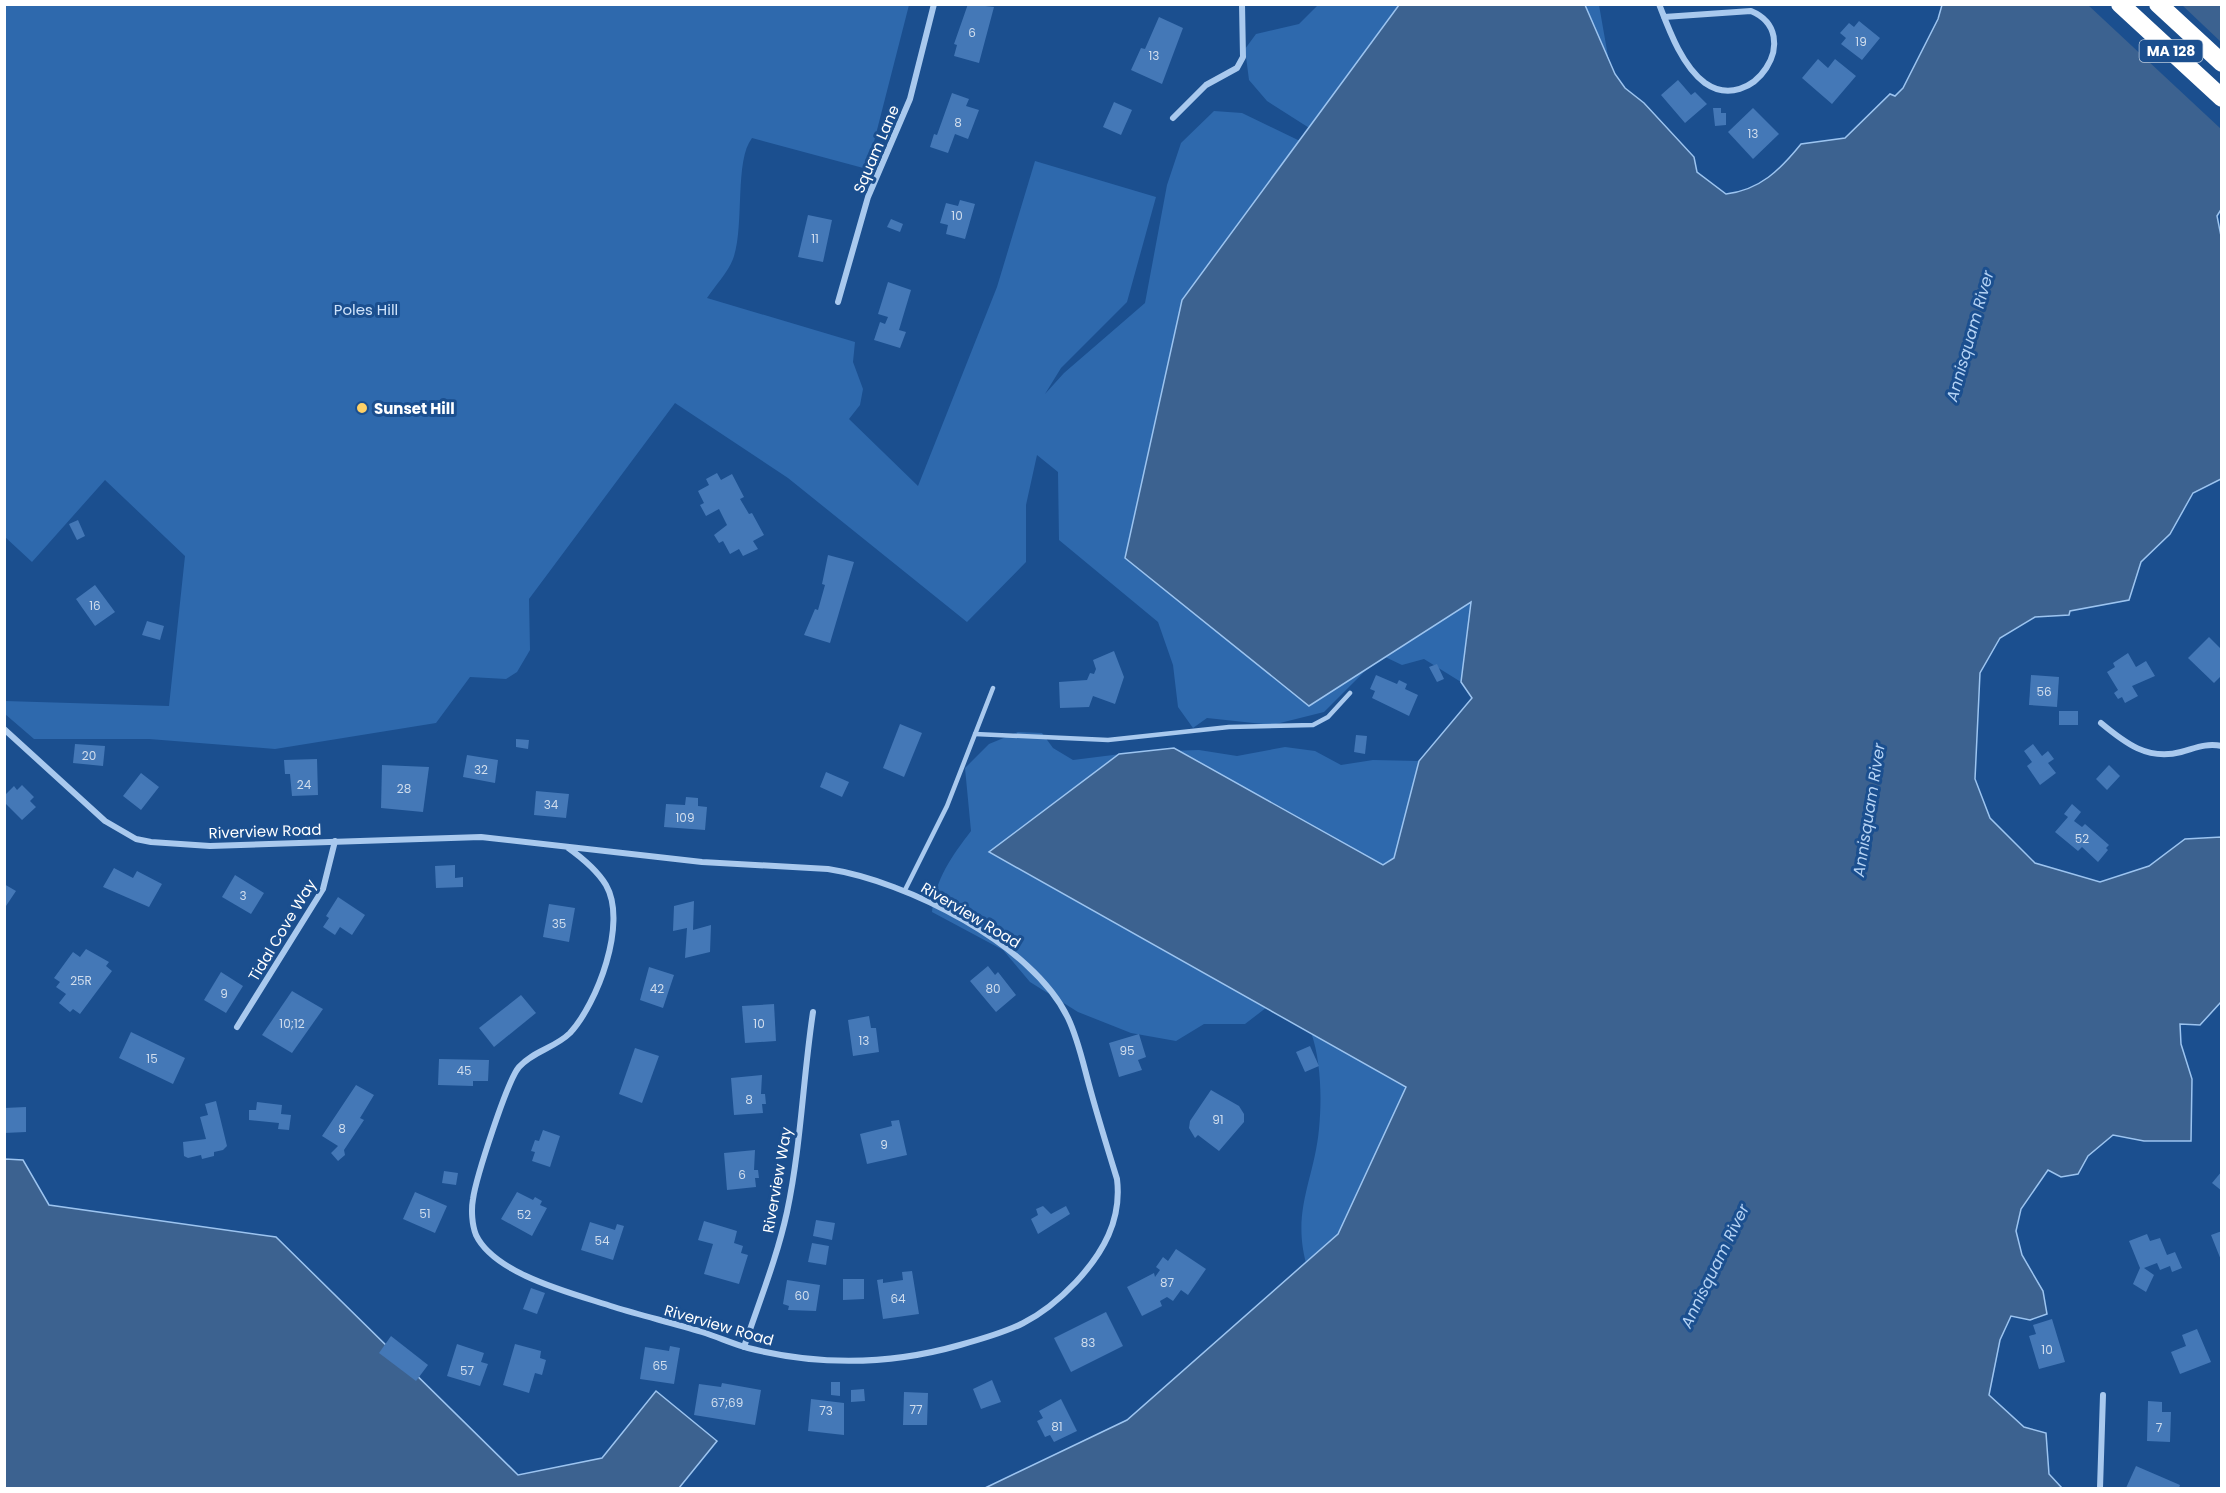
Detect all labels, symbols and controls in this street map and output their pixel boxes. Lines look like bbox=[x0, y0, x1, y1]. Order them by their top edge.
house number: 6 bbox=[968, 24, 976, 41]
house number: 19 bbox=[1855, 33, 1867, 50]
road number: MA 128 bbox=[2140, 40, 2202, 62]
house number: 13 bbox=[1149, 47, 1159, 64]
street label: Squam Lane bbox=[848, 102, 904, 196]
house number: 8 bbox=[954, 114, 962, 131]
house number: 13 bbox=[1748, 125, 1758, 142]
house number: 10 bbox=[951, 207, 963, 224]
house number: 11 bbox=[811, 230, 819, 247]
water label: Annisquam River bbox=[1940, 267, 2000, 405]
park label: Poles Hill bbox=[334, 299, 398, 320]
place label: Sunset Hill bbox=[374, 398, 455, 419]
marker: Sunset Hill bbox=[355, 401, 369, 415]
house number: 16 bbox=[89, 597, 101, 614]
house number: 56 bbox=[2036, 683, 2052, 700]
water label: Annisquam River bbox=[1847, 740, 1891, 880]
house number: 20 bbox=[82, 747, 96, 764]
house number: 32 bbox=[474, 761, 488, 778]
house number: 24 bbox=[297, 776, 312, 793]
house number: 28 bbox=[397, 780, 411, 797]
house number: 34 bbox=[544, 796, 559, 813]
house number: 109 bbox=[676, 809, 694, 826]
street label: Riverview Road bbox=[208, 819, 322, 843]
house number: 52 bbox=[2075, 830, 2089, 847]
street label: Tidal Cove Way bbox=[243, 874, 321, 985]
street label: Riverview Road bbox=[917, 877, 1025, 953]
house number: 3 bbox=[239, 887, 247, 904]
house number: 35 bbox=[552, 915, 566, 932]
house number: 25R bbox=[70, 972, 92, 989]
house number: 42 bbox=[650, 980, 664, 997]
house number: 80 bbox=[985, 980, 1001, 997]
house number: 9 bbox=[220, 985, 228, 1002]
house number: 10;12 bbox=[279, 1015, 305, 1032]
house number: 10 bbox=[753, 1015, 765, 1032]
house number: 13 bbox=[859, 1032, 869, 1049]
house number: 95 bbox=[1119, 1042, 1135, 1059]
house number: 15 bbox=[146, 1050, 158, 1067]
house number: 45 bbox=[456, 1062, 472, 1079]
house number: 8 bbox=[745, 1091, 753, 1108]
house number: 91 bbox=[1212, 1111, 1224, 1128]
house number: 8 bbox=[338, 1120, 346, 1137]
street label: Riverview Way bbox=[757, 1125, 797, 1235]
house number: 9 bbox=[880, 1136, 888, 1153]
house number: 6 bbox=[738, 1166, 746, 1183]
water label: Annisquam River bbox=[1675, 1199, 1755, 1333]
house number: 51 bbox=[419, 1205, 431, 1222]
house number: 52 bbox=[517, 1206, 531, 1223]
house number: 54 bbox=[594, 1232, 610, 1249]
house number: 87 bbox=[1160, 1274, 1175, 1291]
house number: 60 bbox=[794, 1287, 810, 1304]
house number: 64 bbox=[890, 1290, 906, 1307]
street label: Riverview Road bbox=[662, 1299, 776, 1351]
house number: 83 bbox=[1081, 1334, 1095, 1351]
house number: 10 bbox=[2041, 1341, 2053, 1358]
house number: 65 bbox=[652, 1357, 668, 1374]
house number: 57 bbox=[460, 1362, 474, 1379]
house number: 67;69 bbox=[711, 1394, 743, 1411]
house number: 77 bbox=[909, 1401, 923, 1418]
house number: 73 bbox=[819, 1402, 833, 1419]
house number: 81 bbox=[1051, 1418, 1063, 1435]
house number: 7 bbox=[2156, 1419, 2163, 1436]

